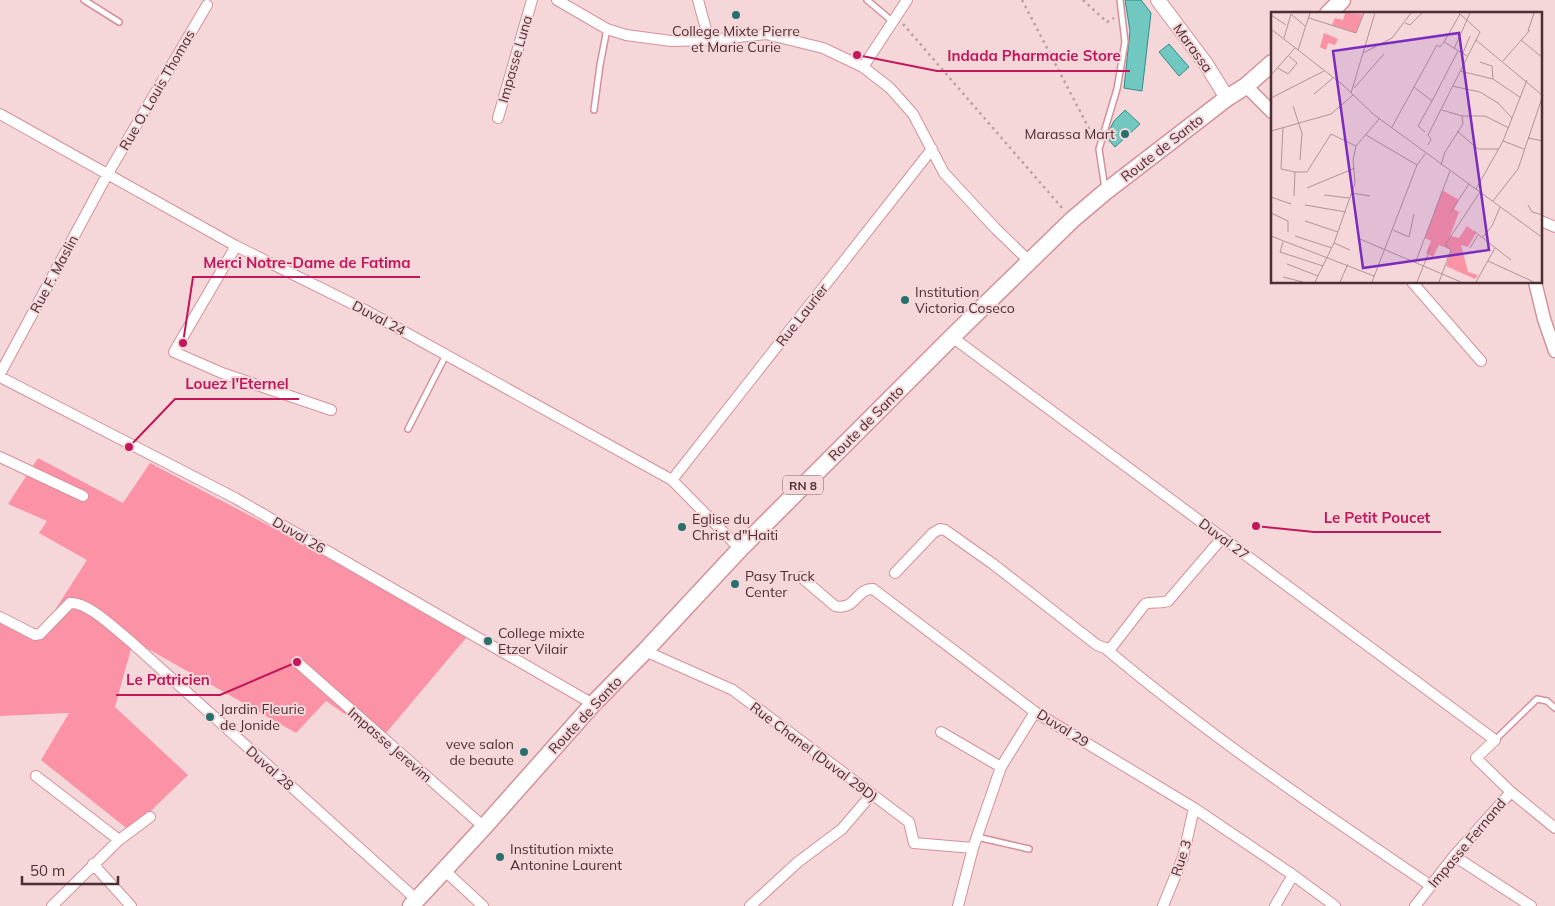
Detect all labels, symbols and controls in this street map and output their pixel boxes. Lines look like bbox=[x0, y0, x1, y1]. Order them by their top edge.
marker: College Mixte Pierre et Marie Curie bbox=[730, 9, 742, 21]
inset map bbox=[1271, 12, 1542, 284]
street label: Impasse Luna bbox=[494, 13, 536, 105]
street label: Marassa bbox=[1169, 20, 1217, 76]
place label: College Mixte Pierre et Marie Curie bbox=[672, 22, 800, 56]
street label: Rue O. Louis Thomas bbox=[115, 27, 199, 153]
callout: Indada Pharmacie Store bbox=[937, 41, 1130, 71]
text: Indada Pharmacie Store bbox=[947, 46, 1121, 65]
street label: Route de Santo bbox=[1117, 110, 1207, 186]
place label: Marassa Mart bbox=[1024, 125, 1115, 143]
marker: Marassa Mart bbox=[1119, 128, 1131, 140]
street label: Rue F. Maslin bbox=[26, 232, 82, 316]
callout: Merci Notre-Dame de Fatima bbox=[193, 247, 420, 277]
text: Merci Notre-Dame de Fatima bbox=[203, 253, 411, 272]
street label: Rue Laurier bbox=[772, 279, 833, 350]
place label: Institution Victoria Coseco bbox=[915, 283, 1015, 317]
marker: Institution Victoria Coseco bbox=[899, 294, 911, 306]
street label: Duval 24 bbox=[349, 296, 409, 340]
callout: Louez l'Eternel bbox=[175, 369, 299, 399]
text: Louez l'Eternel bbox=[185, 374, 289, 393]
street label: Route de Santo bbox=[824, 381, 908, 465]
road number: RN 8 bbox=[783, 476, 823, 494]
callout: Le Petit Poucet bbox=[1314, 502, 1441, 532]
text: Le Petit Poucet bbox=[1324, 508, 1431, 527]
place label: Eglise du Christ d"Haiti bbox=[692, 510, 778, 544]
street label: Duval 26 bbox=[269, 513, 329, 557]
street label: Duval 27 bbox=[1195, 514, 1253, 564]
marker: Eglise du Christ d"Haiti bbox=[676, 521, 688, 533]
place label: Pasy Truck Center bbox=[745, 567, 816, 601]
marker: Pasy Truck Center bbox=[729, 578, 741, 590]
place label: College mixte Etzer Vilair bbox=[498, 624, 585, 658]
marker: College mixte Etzer Vilair bbox=[482, 635, 494, 647]
callout: Le Patricien bbox=[116, 665, 220, 695]
text: Le Patricien bbox=[126, 670, 210, 689]
street label: Route de Santo bbox=[544, 672, 626, 758]
street label: Rue Chanel (Duval 29D) bbox=[747, 698, 881, 806]
place label: Jardin Fleurie de Jonide bbox=[220, 700, 305, 734]
street label: Impasse Jerevim bbox=[344, 704, 436, 786]
street label: Duval 29 bbox=[1034, 705, 1092, 751]
marker: Jardin Fleurie de Jonide bbox=[204, 711, 216, 723]
place label: veve salon de beaute bbox=[446, 735, 514, 769]
street label: Duval 28 bbox=[242, 742, 298, 794]
marker: veve salon de beaute bbox=[518, 746, 530, 758]
street label: Impasse Fernand bbox=[1424, 795, 1510, 891]
street label: Rue 3 bbox=[1167, 837, 1195, 879]
place label: Institution mixte Antonine Laurent bbox=[510, 840, 622, 874]
marker: Institution mixte Antonine Laurent bbox=[494, 851, 506, 863]
scale bar bbox=[22, 854, 119, 886]
text: 50 m bbox=[30, 861, 65, 880]

